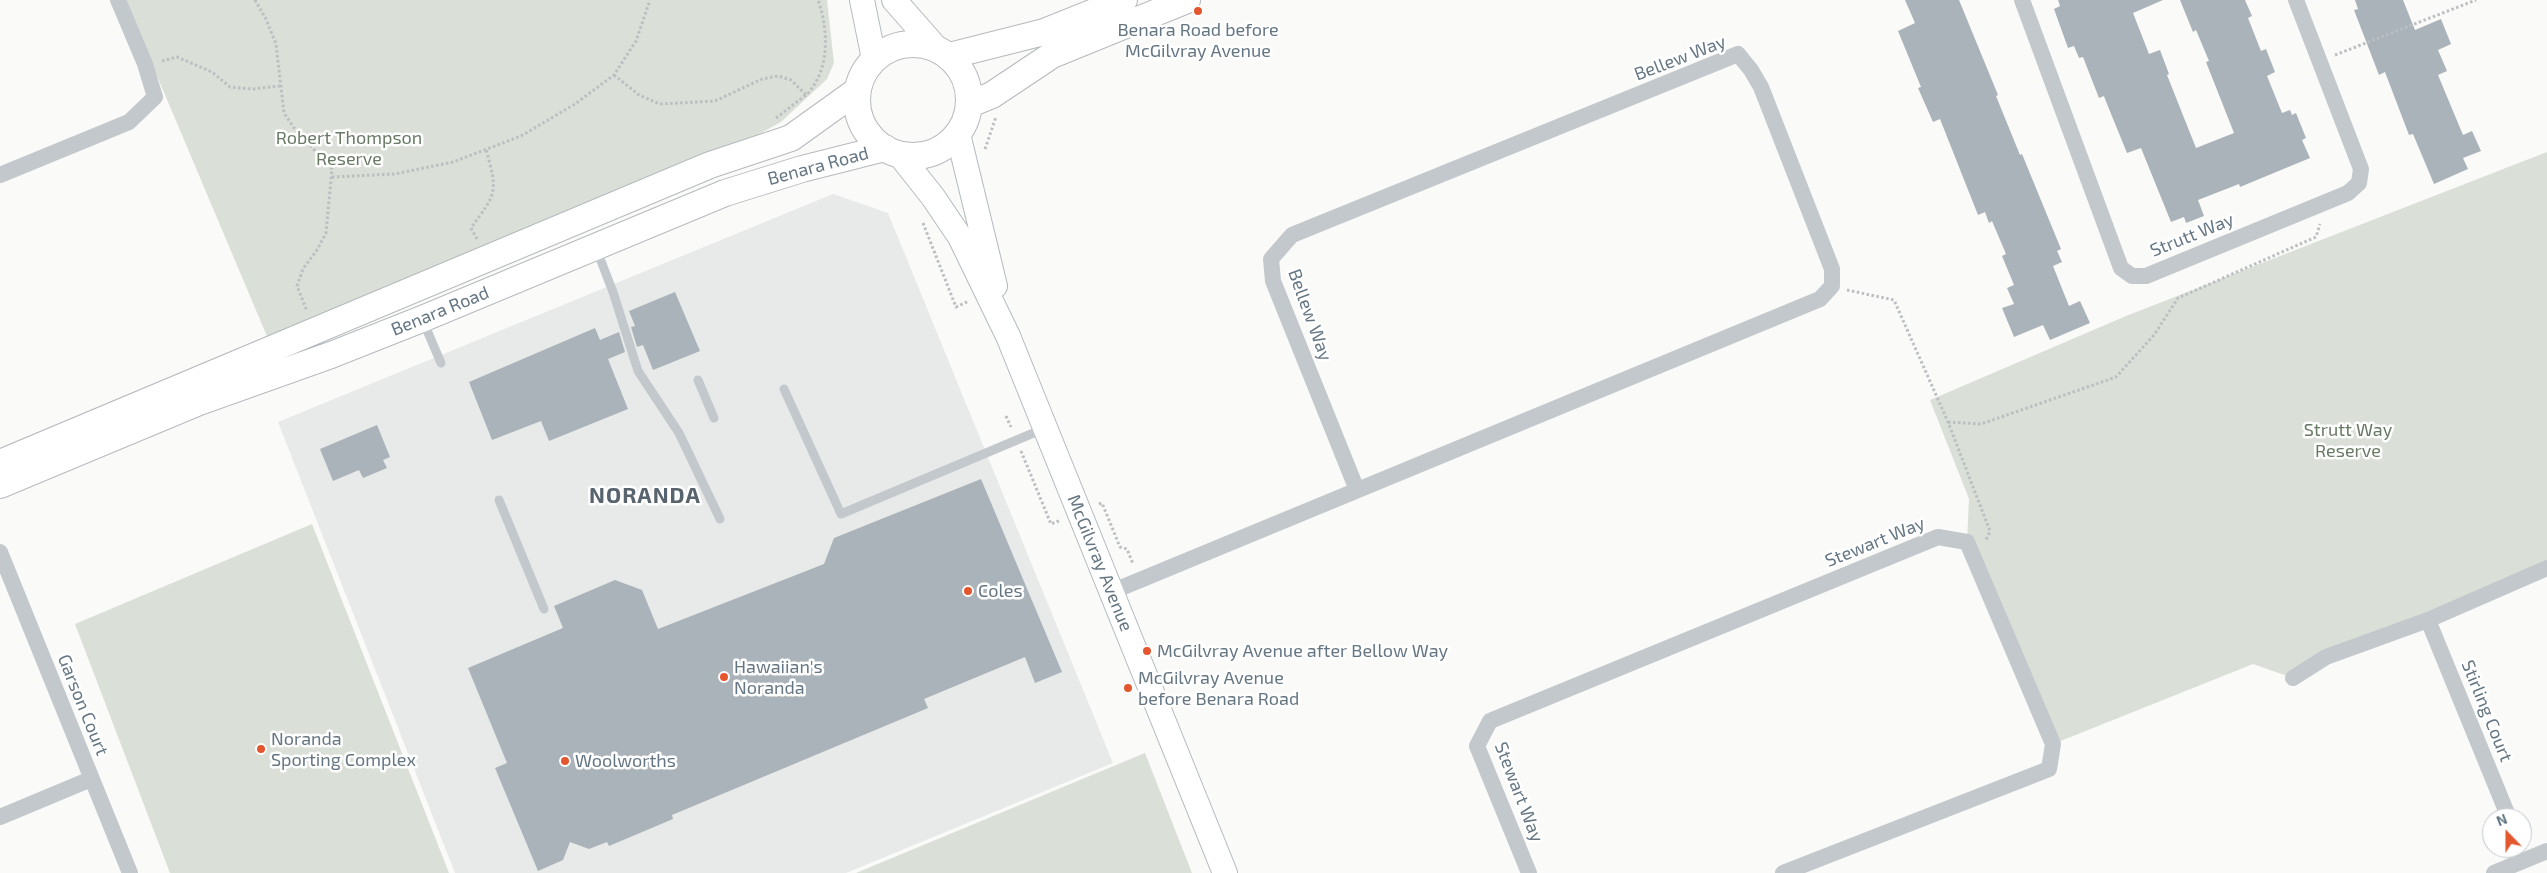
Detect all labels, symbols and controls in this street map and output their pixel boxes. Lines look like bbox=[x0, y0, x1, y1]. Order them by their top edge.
marker: Benara Road before McGilvray Avenue bbox=[1192, 5, 1204, 17]
place label: Benara Road before McGilvray Avenue bbox=[1117, 19, 1279, 62]
street label: Bellew Way bbox=[1631, 31, 1729, 85]
park label: Robert Thompson Reserve bbox=[276, 127, 422, 170]
street label: Benara Road bbox=[765, 142, 871, 190]
street label: Strutt Way bbox=[2147, 208, 2237, 262]
street label: Bellew Way bbox=[1283, 266, 1337, 364]
street label: Benara Road bbox=[388, 282, 492, 340]
park label: Strutt Way Reserve bbox=[2304, 419, 2392, 462]
district label: NORANDA bbox=[588, 483, 702, 509]
street label: McGilvray Avenue bbox=[1063, 491, 1137, 635]
street label: Stewart Way bbox=[1822, 512, 1928, 572]
place label: Coles bbox=[978, 580, 1023, 602]
marker: Coles bbox=[962, 585, 974, 597]
place label: McGilvray Avenue after Bellow Way bbox=[1157, 640, 1448, 662]
marker: McGilvray Avenue after Bellow Way bbox=[1141, 645, 1153, 657]
street label: Garson Court bbox=[53, 651, 113, 759]
place label: Hawaiian's Noranda bbox=[734, 656, 823, 699]
street label: Stirling Court bbox=[2457, 657, 2517, 765]
place label: McGilvray Avenue before Benara Road bbox=[1138, 667, 1299, 710]
marker: Hawaiian's Noranda bbox=[718, 671, 730, 683]
marker: McGilvray Avenue before Benara Road bbox=[1122, 682, 1134, 694]
place label: Noranda Sporting Complex bbox=[271, 728, 416, 771]
street label: Stewart Way bbox=[1490, 739, 1548, 845]
marker: Noranda Sporting Complex bbox=[255, 743, 267, 755]
place label: Woolworths bbox=[575, 750, 676, 772]
marker: Woolworths bbox=[559, 755, 571, 767]
north arrow bbox=[2482, 808, 2532, 858]
text: N bbox=[2494, 810, 2509, 829]

